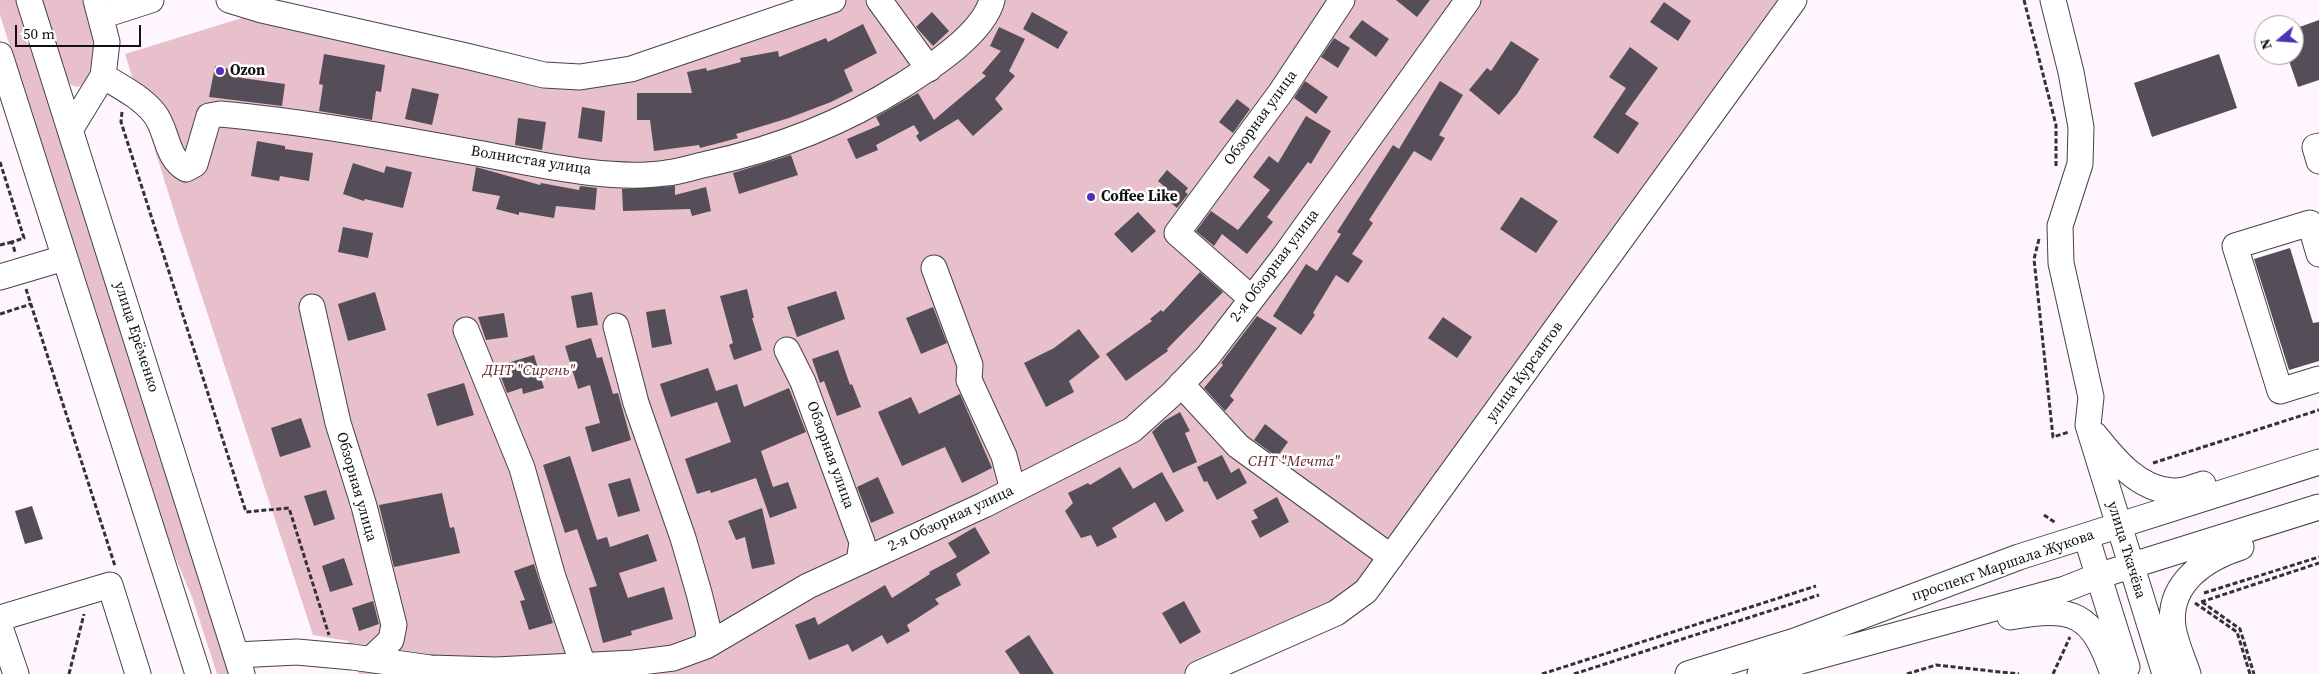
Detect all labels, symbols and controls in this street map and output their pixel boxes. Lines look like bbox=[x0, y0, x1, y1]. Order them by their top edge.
scale bar bbox=[18, 15, 144, 47]
north arrow bbox=[2254, 15, 2304, 65]
text: 50 m bbox=[23, 23, 55, 44]
text: N bbox=[2255, 36, 2277, 52]
place label: Ozon bbox=[230, 62, 265, 80]
marker: Ozon bbox=[214, 65, 226, 77]
street label: Обзорная улица bbox=[1221, 67, 1301, 169]
street label: Волнистая улица bbox=[470, 143, 592, 179]
place label: Coffee Like bbox=[1101, 188, 1178, 206]
marker: Coffee Like bbox=[1085, 191, 1097, 203]
street label: 2-я Обзорная улица bbox=[1227, 206, 1323, 326]
street label: улица Ерёменко bbox=[110, 279, 162, 395]
street label: улица Курсантов bbox=[1483, 318, 1567, 426]
park label: ДНТ "Сирень" bbox=[483, 362, 575, 380]
street label: Обзорная улица bbox=[802, 399, 858, 511]
street label: Обзорная улица bbox=[332, 430, 380, 544]
park label: СНТ "Мечта" bbox=[1248, 453, 1340, 471]
street label: 2-я Обзорная улица bbox=[885, 482, 1017, 556]
street label: улица Ткачёва bbox=[2103, 499, 2149, 601]
street label: проспект Маршала Жукова bbox=[1909, 526, 2097, 606]

